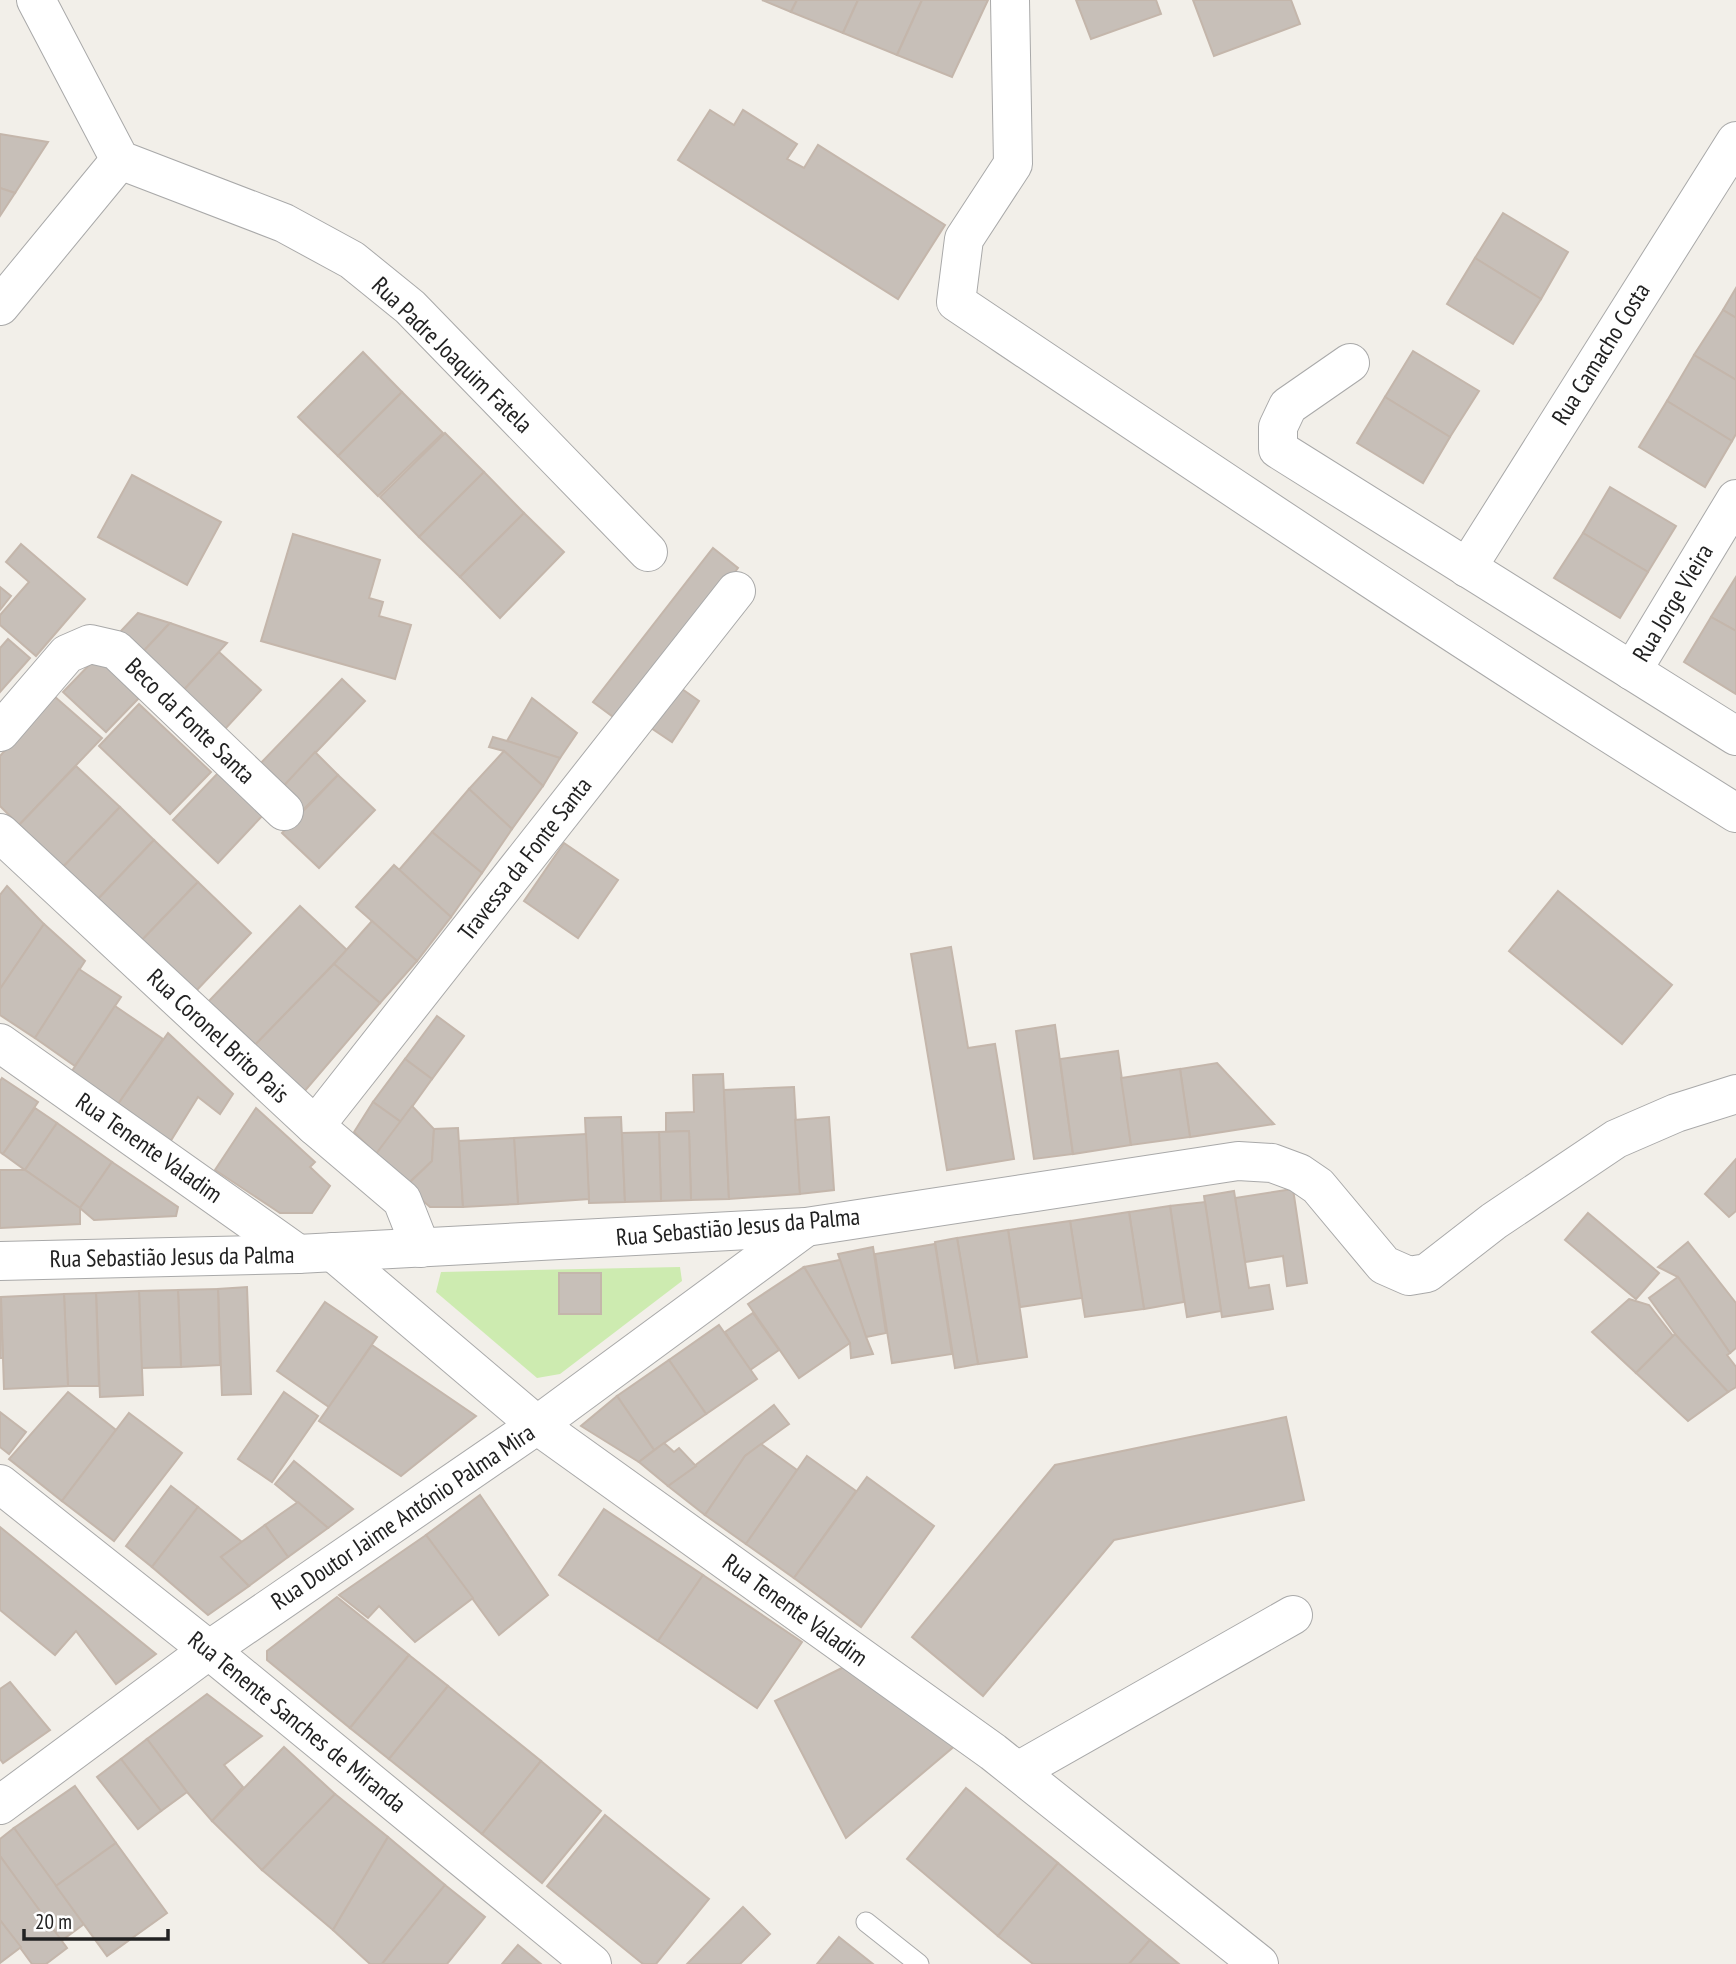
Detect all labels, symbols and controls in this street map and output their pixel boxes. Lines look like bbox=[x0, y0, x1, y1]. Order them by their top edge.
street label: Rua Padre Joaquim Fatela bbox=[365, 270, 539, 439]
street label: Rua Camacho Costa bbox=[1545, 277, 1657, 431]
street label: Rua Jorge Vieira bbox=[1625, 538, 1720, 667]
street label: Beco da Fonte Santa bbox=[119, 651, 262, 790]
street label: Travessa da Fonte Santa bbox=[451, 771, 598, 947]
street label: Rua Coronel Brito Pais bbox=[141, 962, 296, 1110]
street label: Rua Tenente Valadim bbox=[70, 1086, 229, 1210]
street label: Rua Sebastião Jesus da Palma bbox=[615, 1200, 861, 1253]
street label: Rua Sebastião Jesus da Palma bbox=[49, 1239, 295, 1274]
street label: Rua Doutor Jaime António Palma Mira bbox=[265, 1417, 540, 1616]
street label: Rua Tenente Valadim bbox=[717, 1546, 874, 1673]
street label: Rua Tenente Sanches de Miranda bbox=[182, 1624, 413, 1819]
scale bar bbox=[24, 1898, 168, 1942]
text: 20 m bbox=[35, 1908, 72, 1935]

